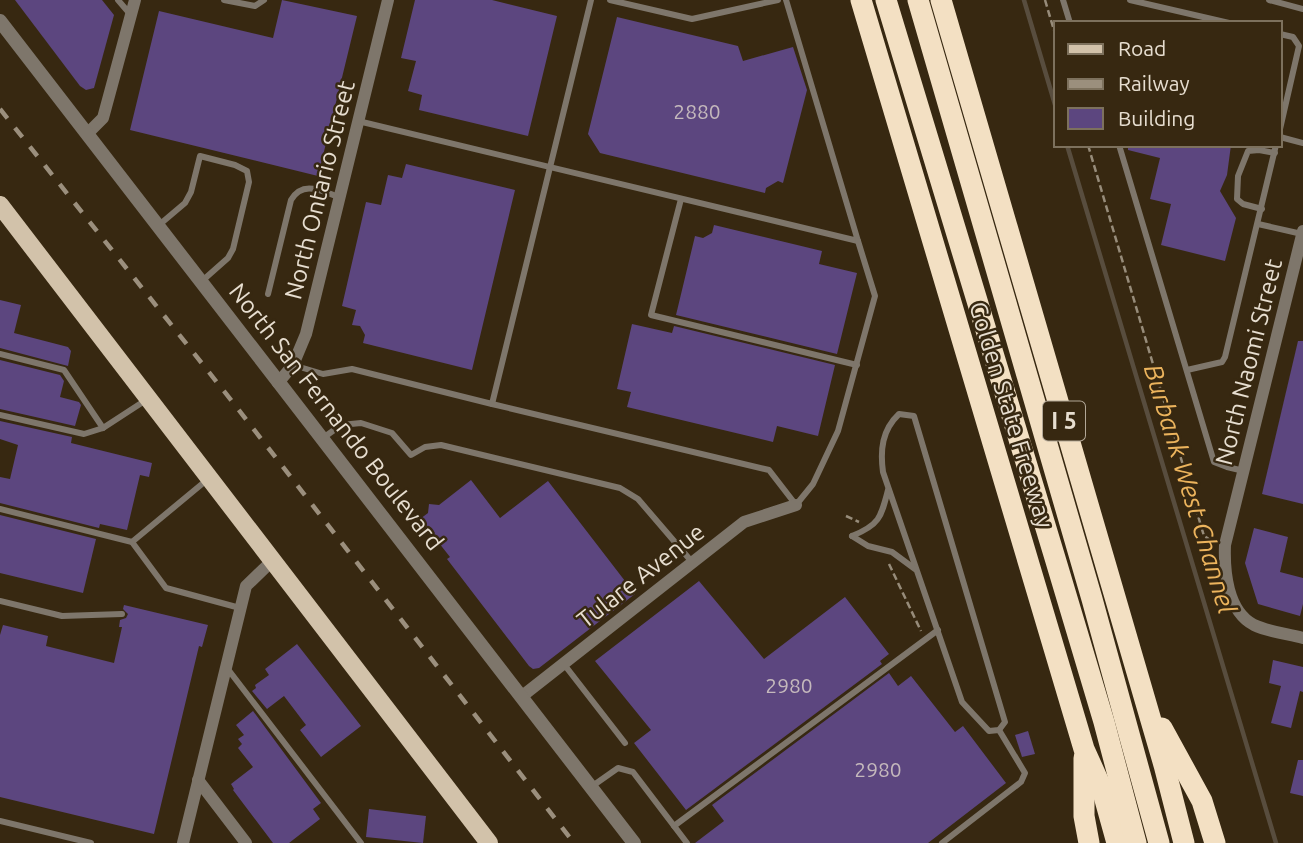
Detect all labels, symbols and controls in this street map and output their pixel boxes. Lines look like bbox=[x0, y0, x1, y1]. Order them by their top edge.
legend bbox=[1054, 21, 1282, 147]
text: Road bbox=[1118, 36, 1166, 60]
text: Railway bbox=[1118, 71, 1190, 95]
street label: North Ontario Street bbox=[279, 77, 360, 302]
house number: 2880 bbox=[673, 99, 721, 123]
text: Building bbox=[1118, 106, 1195, 130]
street label: North Naomi Street bbox=[1210, 255, 1287, 468]
street label: North San Fernando Boulevard bbox=[224, 278, 449, 555]
street label: Golden State Freeway bbox=[964, 298, 1059, 532]
water label: Burbank West Channel bbox=[1139, 361, 1242, 617]
road number: I 5 bbox=[1043, 402, 1085, 440]
street label: Tulare Avenue bbox=[572, 518, 710, 634]
house number: 2980 bbox=[765, 673, 813, 697]
house number: 2980 bbox=[854, 757, 902, 781]

